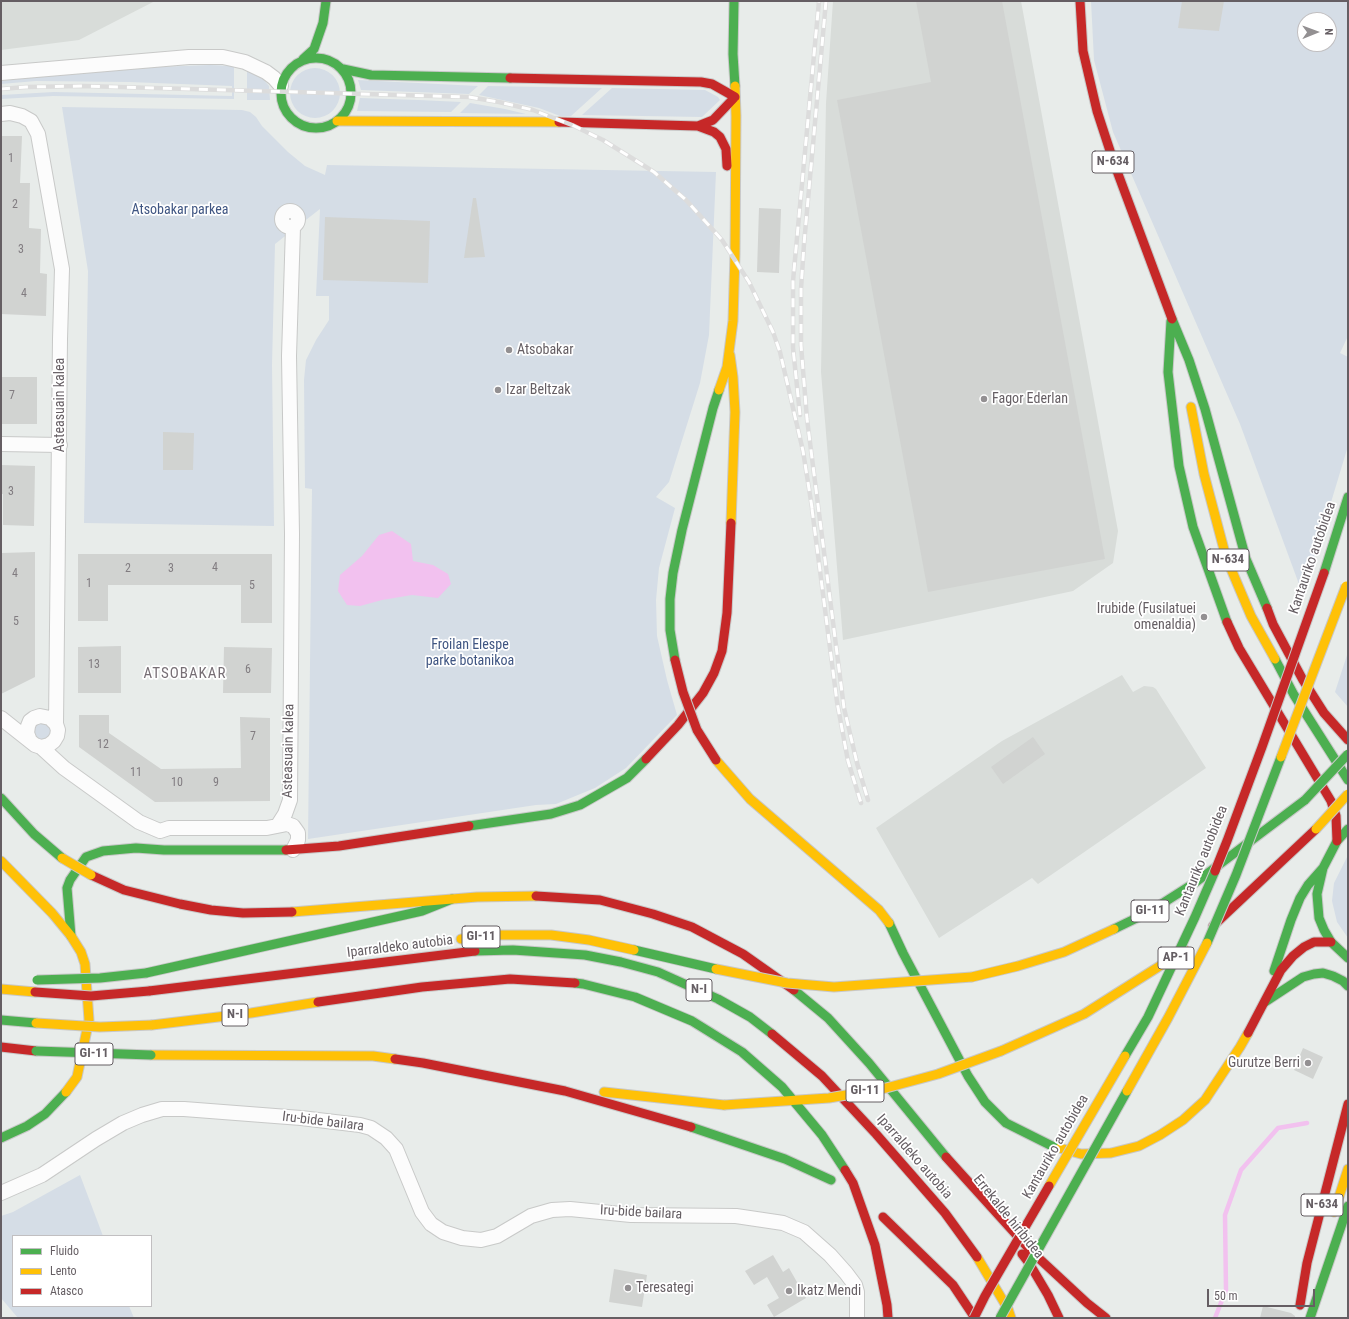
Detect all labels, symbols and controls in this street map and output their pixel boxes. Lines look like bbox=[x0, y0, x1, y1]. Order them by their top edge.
north arrow bbox=[1297, 12, 1337, 52]
text: N bbox=[1322, 28, 1335, 35]
road number: N-634 bbox=[1092, 151, 1134, 173]
house number: 1 bbox=[8, 152, 14, 166]
house number: 2 bbox=[12, 198, 18, 212]
park label: Atsobakar parkea bbox=[132, 202, 228, 218]
house number: 3 bbox=[18, 243, 24, 257]
house number: 4 bbox=[21, 287, 27, 301]
place label: Atsobakar bbox=[517, 342, 573, 358]
marker: Atsobakar bbox=[504, 345, 514, 355]
street label: Asteasuain kalea bbox=[52, 358, 68, 452]
place label: Izar Beltzak bbox=[506, 382, 571, 398]
marker: Izar Beltzak bbox=[493, 385, 503, 395]
house number: 7 bbox=[9, 389, 15, 403]
place label: Fagor Ederlan bbox=[992, 391, 1068, 407]
marker: Fagor Ederlan bbox=[979, 394, 989, 404]
house number: 3 bbox=[8, 485, 14, 499]
street label: Kantauriko autobidea bbox=[1286, 500, 1340, 616]
road number: N-634 bbox=[1207, 549, 1249, 571]
house number: 4 bbox=[212, 561, 218, 575]
house number: 2 bbox=[125, 562, 131, 576]
house number: 3 bbox=[168, 562, 174, 576]
house number: 4 bbox=[12, 567, 18, 581]
house number: 1 bbox=[86, 577, 92, 591]
house number: 5 bbox=[249, 579, 255, 593]
place label: Irubide (Fusilatuei omenaldia) bbox=[1097, 601, 1196, 634]
marker: Irubide (Fusilatuei omenaldia) bbox=[1199, 612, 1209, 622]
house number: 5 bbox=[13, 615, 19, 629]
park label: Froilan Elespe parke botanikoa bbox=[426, 637, 514, 670]
house number: 13 bbox=[88, 658, 100, 672]
house number: 6 bbox=[245, 663, 251, 677]
district label: ATSOBAKAR bbox=[144, 665, 226, 683]
street label: Asteasuain kalea bbox=[280, 704, 298, 798]
house number: 7 bbox=[250, 730, 256, 744]
house number: 12 bbox=[97, 738, 109, 752]
house number: 11 bbox=[130, 766, 142, 780]
house number: 10 bbox=[171, 776, 183, 790]
house number: 9 bbox=[213, 776, 219, 790]
street label: Kantauriko autobidea bbox=[1172, 803, 1232, 919]
road number: GI-11 bbox=[1131, 900, 1169, 922]
road number: GI-11 bbox=[462, 926, 500, 948]
street label: Iparraldeko autobia bbox=[346, 932, 454, 962]
road number: AP-1 bbox=[1158, 947, 1194, 969]
road number: N-I bbox=[686, 979, 712, 1001]
road number: N-I bbox=[222, 1004, 248, 1026]
road number: GI-11 bbox=[75, 1043, 113, 1065]
place label: Gurutze Berri bbox=[1228, 1055, 1300, 1071]
marker: Gurutze Berri bbox=[1303, 1058, 1313, 1068]
road number: GI-11 bbox=[846, 1080, 884, 1102]
street label: Kantauriko autobidea bbox=[1019, 1092, 1093, 1202]
street label: Iru-bide bailara bbox=[281, 1109, 365, 1135]
street label: Iparraldeko autobia bbox=[873, 1111, 955, 1203]
street label: Errekalde hiribidea bbox=[969, 1172, 1047, 1262]
road number: N-634 bbox=[1301, 1194, 1343, 1216]
street label: Iru-bide bailara bbox=[599, 1202, 683, 1224]
legend bbox=[12, 1235, 152, 1307]
text: Fluido bbox=[50, 1244, 79, 1258]
text: Lento bbox=[50, 1264, 77, 1278]
place label: Teresategi bbox=[636, 1280, 694, 1296]
scale bar bbox=[1209, 1281, 1317, 1307]
marker: Teresategi bbox=[623, 1283, 633, 1293]
place label: Ikatz Mendi bbox=[797, 1283, 861, 1299]
text: Atasco bbox=[50, 1284, 83, 1298]
marker: Ikatz Mendi bbox=[784, 1286, 794, 1296]
text: 50 m bbox=[1214, 1289, 1238, 1303]

